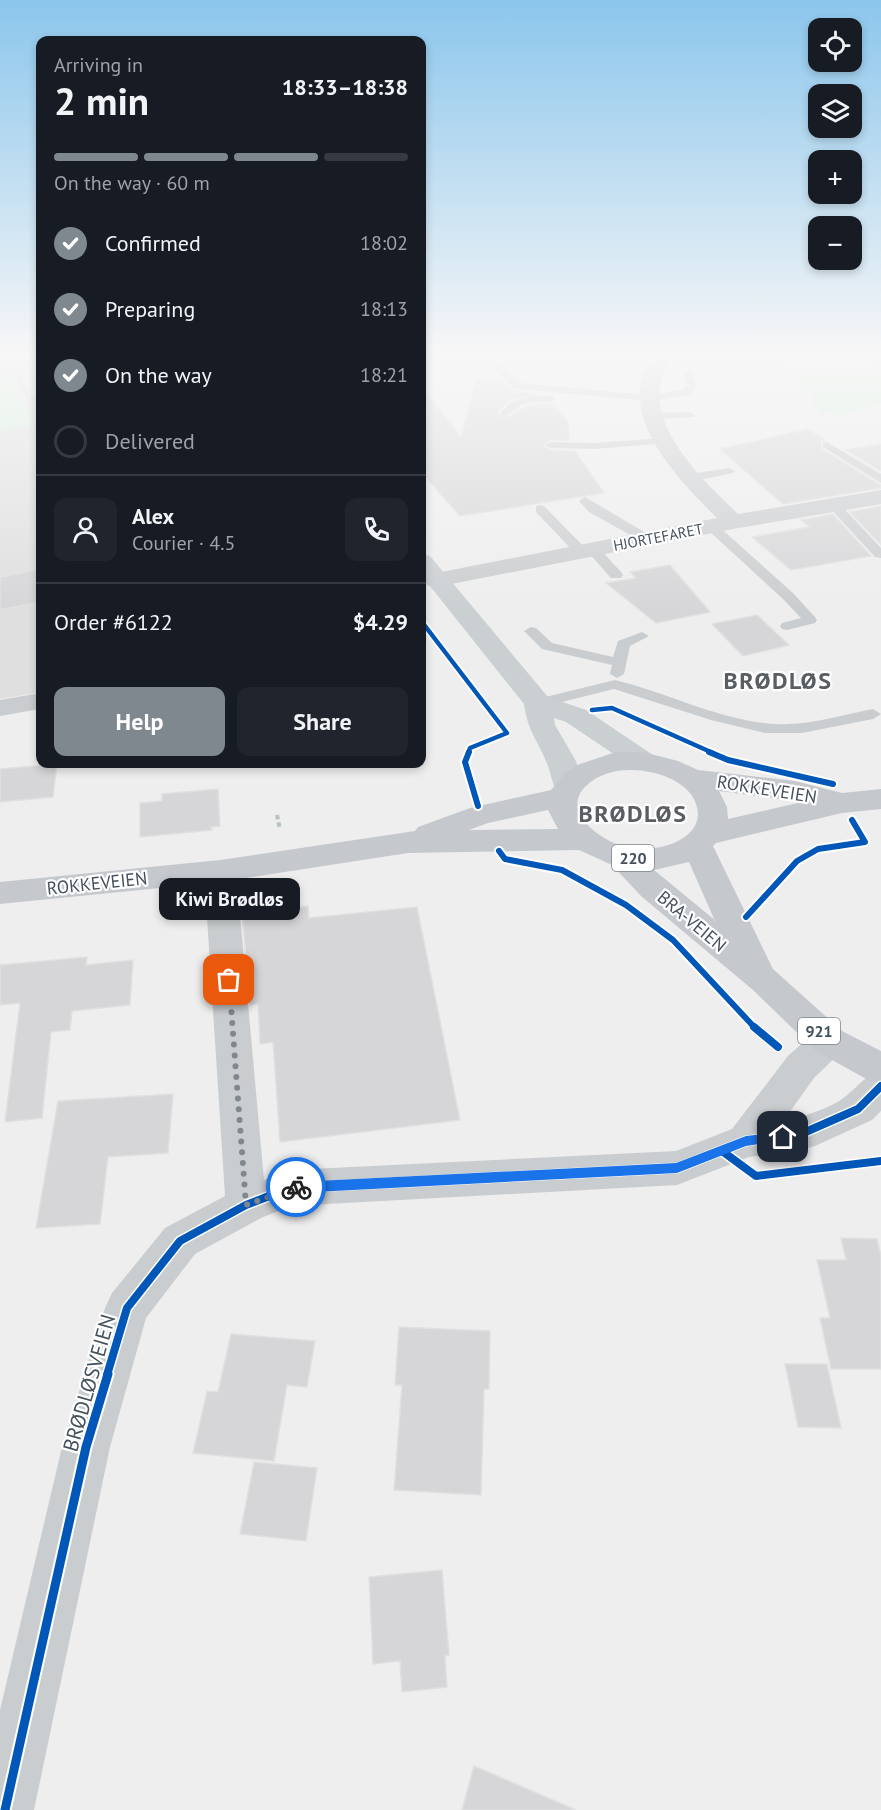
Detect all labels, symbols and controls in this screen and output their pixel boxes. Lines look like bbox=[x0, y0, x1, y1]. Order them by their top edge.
map controls bbox=[808, 18, 862, 270]
button: locate bbox=[808, 18, 862, 72]
text: Arriving in bbox=[54, 52, 143, 78]
text: 18:33–18:38 bbox=[282, 73, 408, 101]
text: 2 min bbox=[54, 75, 149, 126]
button: layers bbox=[808, 84, 862, 138]
button: + bbox=[808, 150, 862, 204]
text: On the way · 60 m bbox=[54, 170, 210, 196]
button: − bbox=[808, 216, 862, 270]
icon: check bbox=[54, 227, 87, 260]
text: Confirmed bbox=[105, 229, 201, 257]
text: 18:02 bbox=[360, 230, 408, 256]
icon: check bbox=[54, 293, 87, 326]
text: Preparing bbox=[105, 295, 195, 323]
text: 18:13 bbox=[360, 296, 408, 322]
icon: check bbox=[54, 359, 87, 392]
text: On the way bbox=[105, 361, 212, 389]
text: 18:21 bbox=[360, 362, 408, 388]
text: Delivered bbox=[105, 427, 195, 455]
button: person bbox=[54, 498, 117, 561]
button: phone bbox=[345, 498, 408, 561]
text: Alex bbox=[132, 502, 174, 530]
street label: HJORTEFARET bbox=[612, 519, 705, 555]
text: Courier · 4.5 bbox=[132, 530, 235, 556]
text: Order #6122 bbox=[54, 608, 173, 636]
text: $4.29 bbox=[353, 608, 408, 636]
district label: BRØDLØS bbox=[724, 665, 832, 696]
button: Help bbox=[54, 687, 225, 756]
button: Share bbox=[237, 687, 408, 756]
street label: ROKKEVEIEN bbox=[715, 770, 819, 808]
district label: BRØDLØS bbox=[579, 798, 687, 829]
road number: 220 bbox=[612, 845, 654, 871]
street label: ROKKEVEIEN bbox=[46, 866, 148, 900]
callout: Kiwi Brødløs bbox=[158, 878, 300, 920]
street label: BRA-VEIEN bbox=[653, 885, 731, 957]
text: Kiwi Brødløs bbox=[175, 886, 284, 912]
pin bbox=[203, 954, 254, 1005]
icon: bag bbox=[212, 963, 245, 996]
road number: 921 bbox=[798, 1018, 840, 1044]
pin bbox=[757, 1111, 808, 1162]
icon: home bbox=[766, 1120, 799, 1153]
courier bbox=[266, 1157, 326, 1217]
icon: bike bbox=[280, 1171, 313, 1204]
street label: BRØDLØSVEIEN bbox=[57, 1311, 121, 1455]

